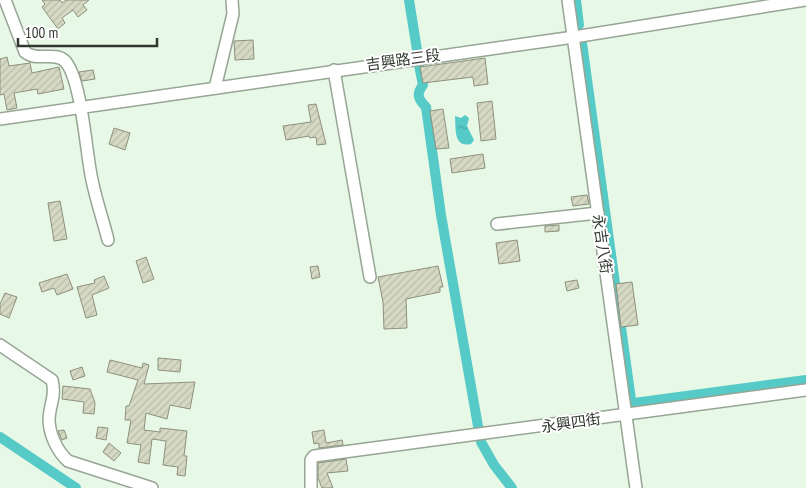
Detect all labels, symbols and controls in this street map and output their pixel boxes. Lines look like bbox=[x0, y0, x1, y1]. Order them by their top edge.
scale bar bbox=[18, 15, 156, 47]
text: 100 m bbox=[25, 23, 58, 42]
street label: 吉興路三段 bbox=[364, 45, 441, 74]
street label: 永吉八街 bbox=[589, 213, 616, 275]
street label: 永興四街 bbox=[540, 409, 602, 436]

